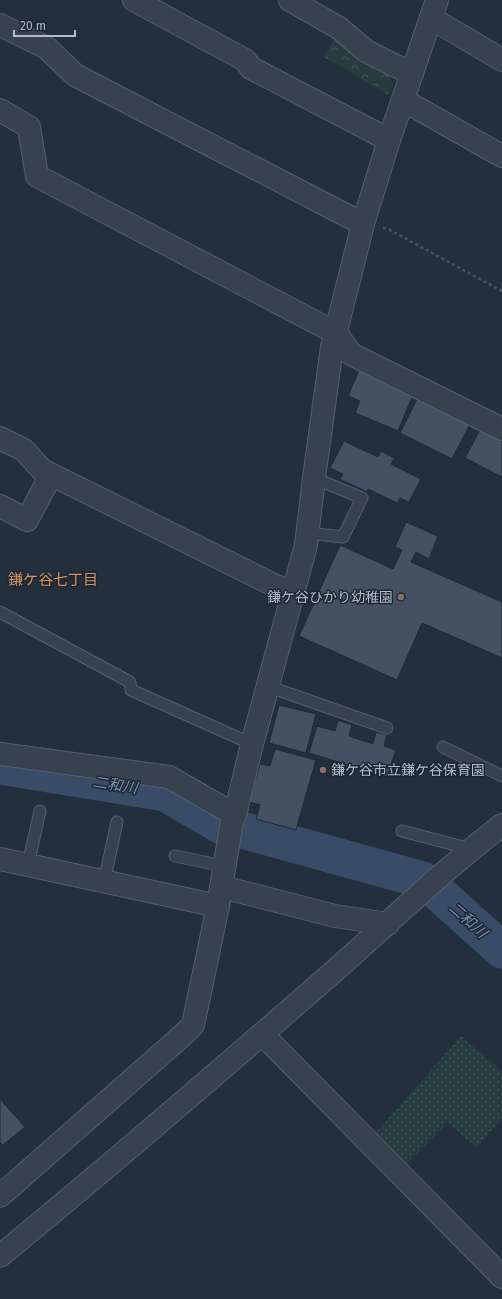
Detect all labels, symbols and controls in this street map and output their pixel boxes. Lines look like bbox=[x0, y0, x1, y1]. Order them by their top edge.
scale bar bbox=[14, 12, 75, 38]
text: 20 m bbox=[20, 19, 46, 33]
district label: 鎌ケ谷七丁目 bbox=[8, 571, 98, 589]
place label: 鎌ケ谷ひかり幼稚園 bbox=[267, 589, 393, 606]
marker: 鎌ケ谷ひかり幼稚園 bbox=[396, 592, 406, 602]
place label: 鎌ケ谷市立鎌ケ谷保育園 bbox=[331, 762, 485, 779]
marker: 鎌ケ谷市立鎌ケ谷保育園 bbox=[318, 765, 328, 775]
water label: 二和川 bbox=[91, 773, 141, 798]
water label: 二和川 bbox=[445, 898, 492, 943]

